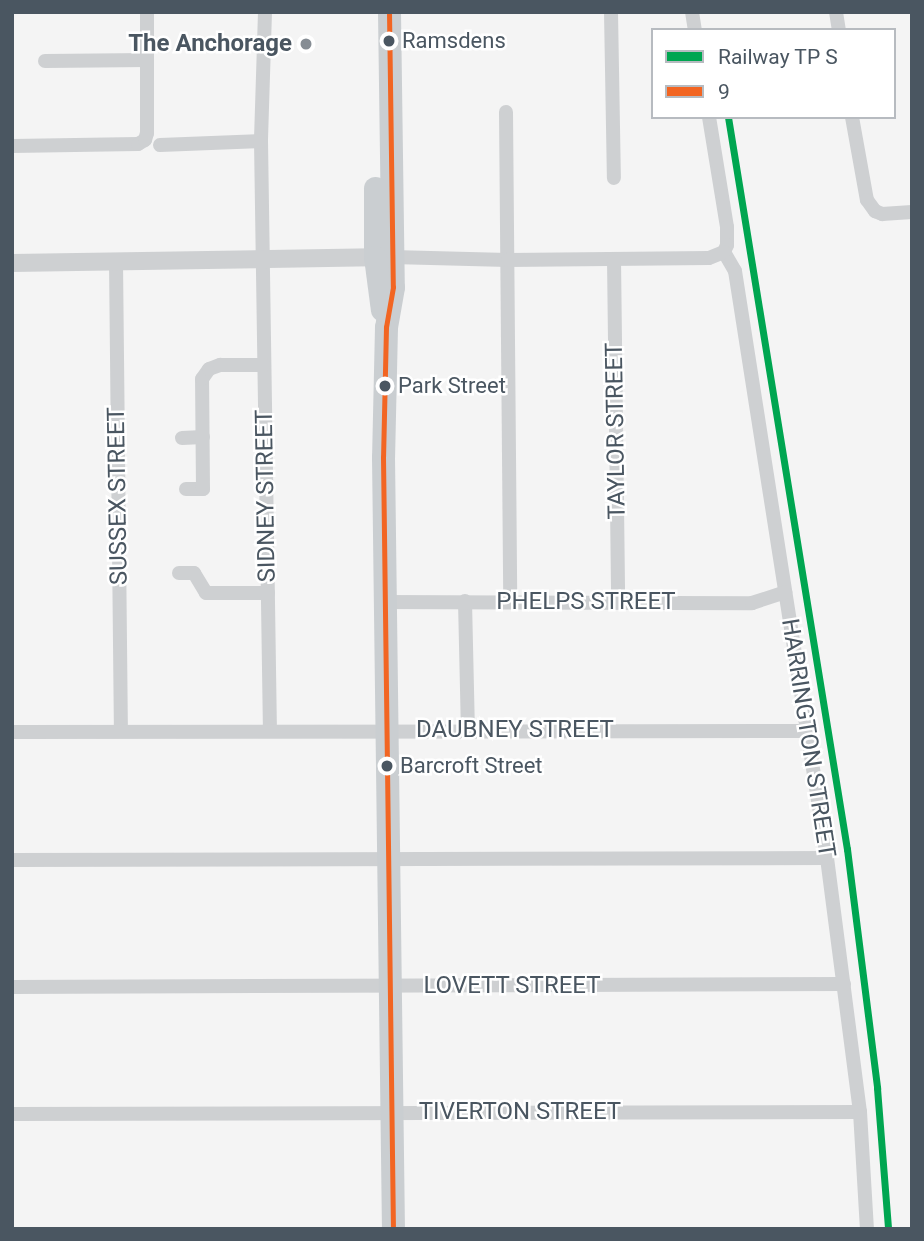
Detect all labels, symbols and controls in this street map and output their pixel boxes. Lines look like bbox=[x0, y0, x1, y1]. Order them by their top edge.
place label: Ramsdens bbox=[402, 28, 506, 54]
legend bbox=[651, 28, 896, 119]
place label: The Anchorage bbox=[128, 30, 292, 58]
marker: Ramsdens bbox=[382, 34, 396, 48]
marker: The Anchorage bbox=[298, 36, 314, 52]
text: Railway TP S bbox=[718, 45, 838, 69]
text: 9 bbox=[718, 80, 730, 104]
street label: TAYLOR STREET bbox=[600, 342, 632, 520]
place label: Park Street bbox=[398, 373, 506, 399]
marker: Park Street bbox=[378, 379, 392, 393]
street label: SUSSEX STREET bbox=[102, 407, 134, 585]
street label: SIDNEY STREET bbox=[250, 409, 282, 583]
street label: PHELPS STREET bbox=[496, 588, 676, 616]
street label: HARRINGTON STREET bbox=[775, 617, 841, 859]
street label: DAUBNEY STREET bbox=[416, 716, 614, 744]
place label: Barcroft Street bbox=[400, 753, 543, 779]
marker: Barcroft Street bbox=[380, 759, 394, 773]
street label: LOVETT STREET bbox=[423, 972, 601, 1000]
street label: TIVERTON STREET bbox=[419, 1098, 621, 1126]

